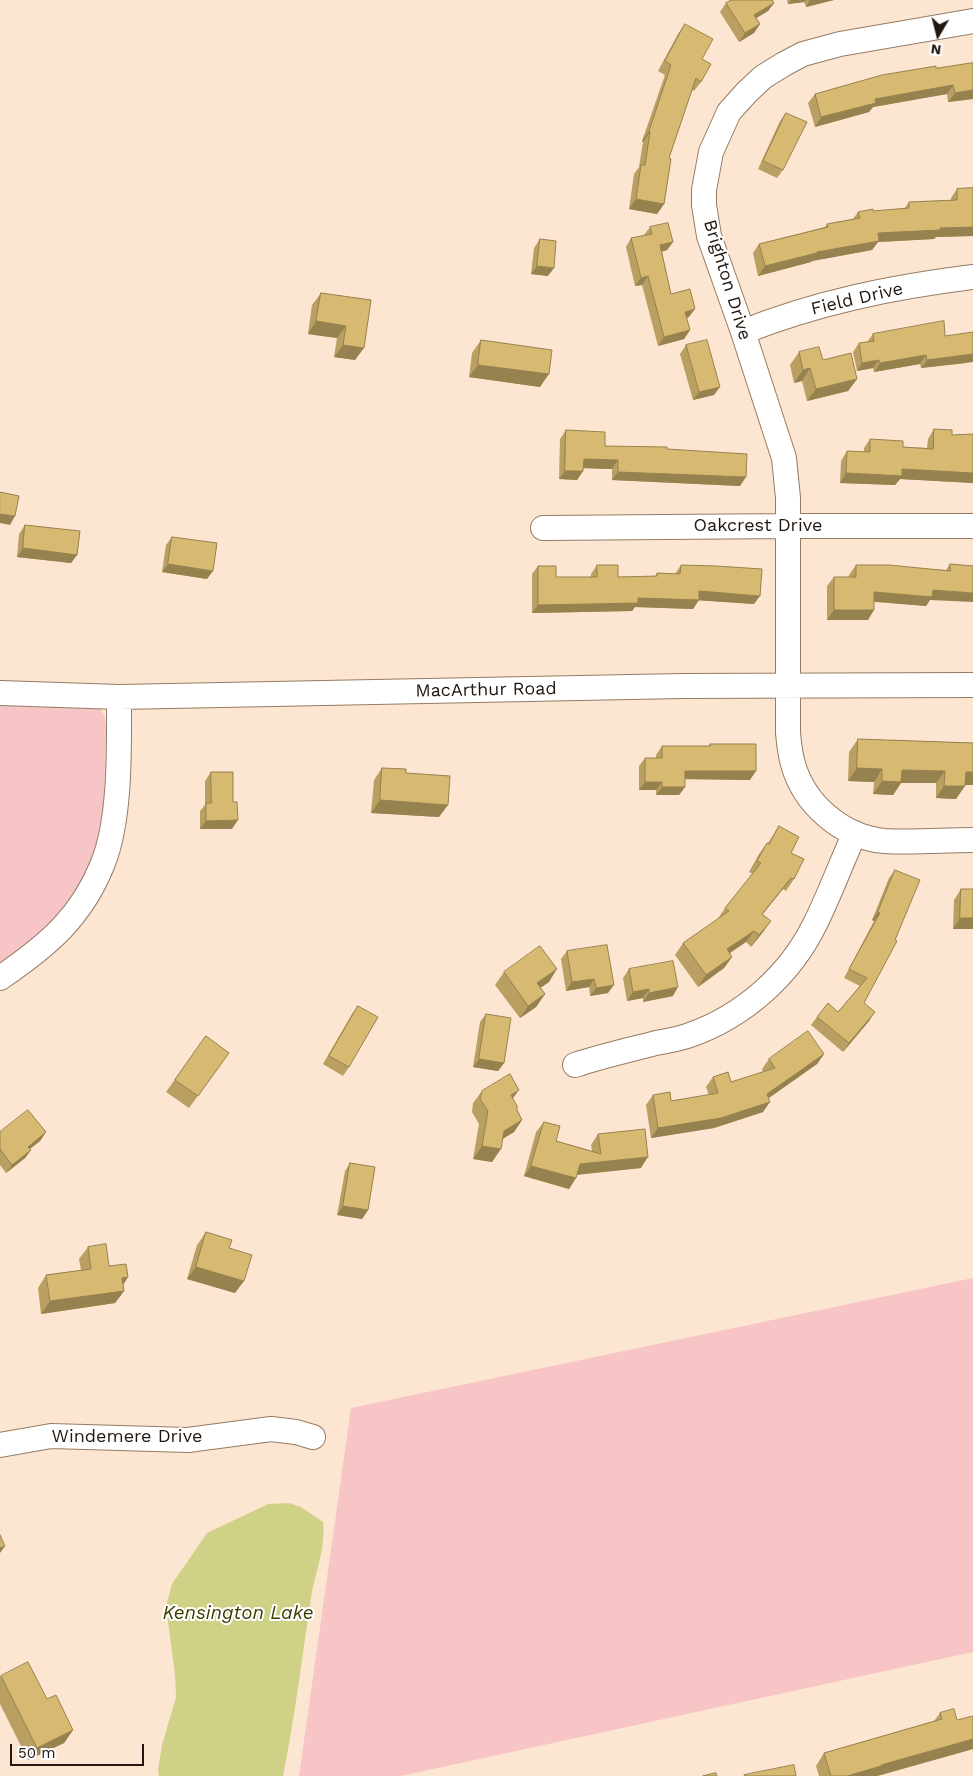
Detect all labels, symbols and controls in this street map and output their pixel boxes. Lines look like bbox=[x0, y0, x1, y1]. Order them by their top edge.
north arrow bbox=[913, 10, 963, 60]
text: N bbox=[930, 41, 942, 58]
street label: Brighton Drive bbox=[698, 217, 756, 343]
street label: Field Drive bbox=[809, 278, 905, 320]
street label: Oakcrest Drive bbox=[694, 515, 822, 537]
street label: MacArthur Road bbox=[415, 678, 557, 702]
street label: Windemere Drive bbox=[52, 1426, 202, 1448]
water label: Kensington Lake bbox=[162, 1602, 314, 1624]
scale bar bbox=[12, 1734, 146, 1766]
text: 50 m bbox=[18, 1744, 55, 1762]

